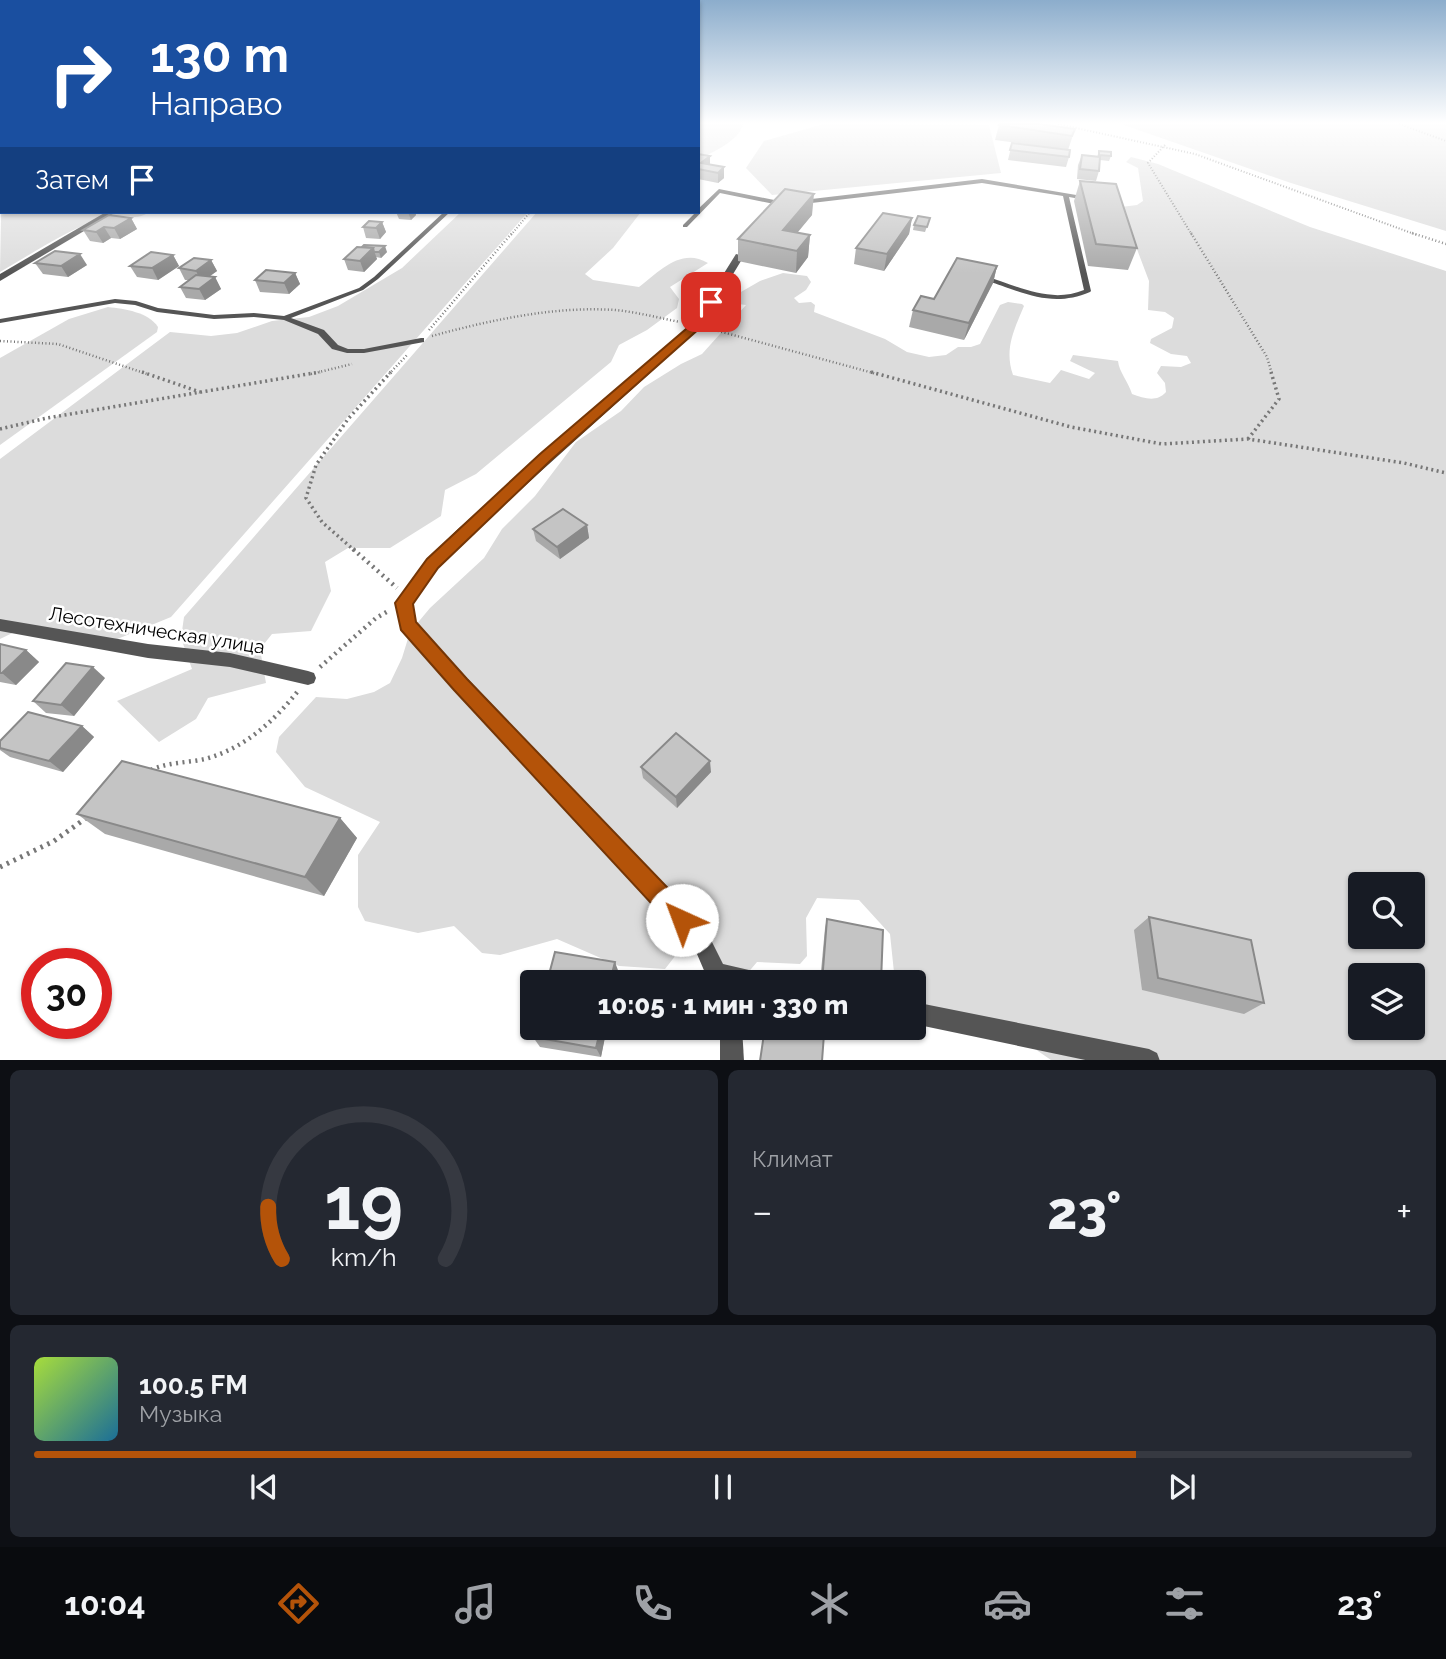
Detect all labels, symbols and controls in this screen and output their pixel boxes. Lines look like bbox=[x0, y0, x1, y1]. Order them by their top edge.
text: 130 m bbox=[150, 26, 289, 83]
icon: right bbox=[35, 28, 126, 119]
text: Направо bbox=[150, 85, 282, 122]
icon: arrive bbox=[123, 161, 161, 199]
text: Затем bbox=[35, 165, 109, 195]
pin bbox=[681, 272, 741, 332]
icon: arrive bbox=[692, 283, 730, 321]
street label: Лесотехническая улица bbox=[47, 602, 267, 658]
map controls bbox=[1348, 872, 1425, 1040]
button: search bbox=[1348, 872, 1425, 949]
position arrow bbox=[645, 883, 719, 957]
speed limit sign: 30 bbox=[21, 948, 112, 1039]
button: layers bbox=[1348, 963, 1425, 1040]
text: 10:05 · 1 мин · 330 m bbox=[598, 990, 848, 1020]
text: Климат bbox=[752, 1145, 833, 1172]
text: 19 bbox=[325, 1161, 403, 1246]
text: 23° bbox=[1047, 1180, 1121, 1241]
text: − bbox=[752, 1189, 772, 1234]
text: + bbox=[1396, 1189, 1412, 1234]
text: km/h bbox=[331, 1241, 397, 1271]
text: 100.5 FM bbox=[139, 1370, 248, 1400]
text: Музыка bbox=[139, 1400, 222, 1427]
icon: previous bbox=[245, 1468, 283, 1506]
icon: pause bbox=[704, 1468, 742, 1506]
icon: next bbox=[1163, 1468, 1201, 1506]
icon: directions bbox=[274, 1579, 323, 1628]
icon: music bbox=[451, 1579, 500, 1628]
icon: phone bbox=[628, 1579, 677, 1628]
icon: climate bbox=[805, 1579, 854, 1628]
icon: car bbox=[983, 1579, 1032, 1628]
icon: filters bbox=[1160, 1579, 1209, 1628]
text: 10:04 bbox=[64, 1585, 145, 1622]
text: 23° bbox=[1337, 1585, 1382, 1622]

